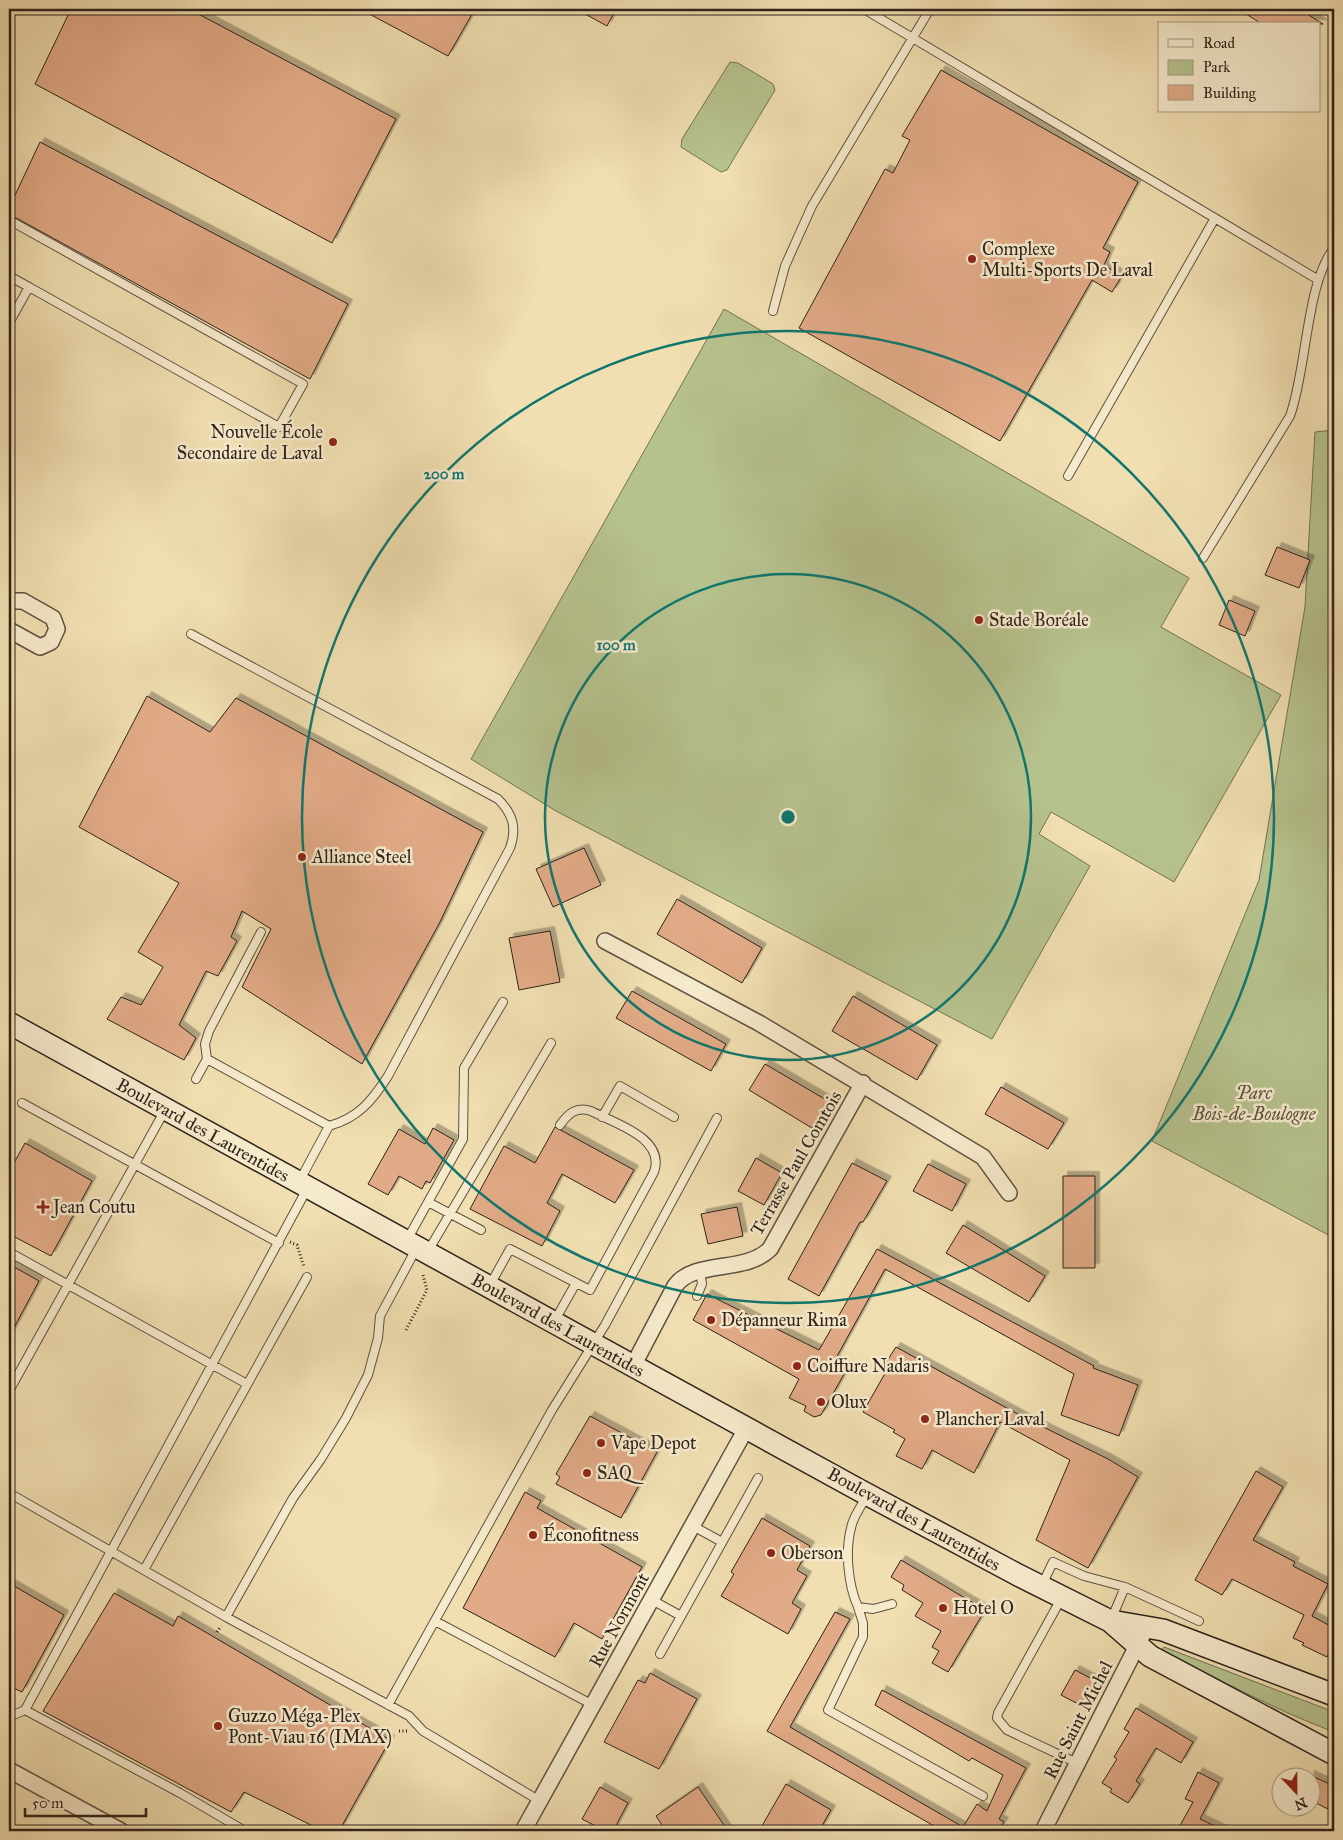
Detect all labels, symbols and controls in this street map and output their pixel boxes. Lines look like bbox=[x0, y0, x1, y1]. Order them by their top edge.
legend bbox=[1158, 22, 1320, 112]
text: Road bbox=[1203, 34, 1235, 52]
text: Park bbox=[1203, 58, 1230, 76]
text: Building bbox=[1203, 84, 1257, 102]
place label: Complexe Multi-Sports De Laval bbox=[982, 238, 1153, 281]
marker: Complexe Multi-Sports De Laval bbox=[966, 253, 978, 265]
place label: Nouvelle École Secondaire de Laval bbox=[177, 419, 323, 464]
marker: Nouvelle École Secondaire de Laval bbox=[327, 436, 339, 448]
text: 200 m bbox=[424, 465, 465, 483]
place label: Stade Boréale bbox=[989, 609, 1089, 631]
marker: Stade Boréale bbox=[973, 614, 985, 626]
text: 100 m bbox=[596, 636, 636, 654]
centre of rings bbox=[779, 808, 797, 826]
place label: Alliance Steel bbox=[311, 846, 412, 868]
marker: Alliance Steel bbox=[296, 851, 308, 863]
street label: Boulevard des Laurentides bbox=[113, 1073, 293, 1187]
park label: Parc Bois-de-Boulogne bbox=[1192, 1082, 1317, 1125]
street label: Terrasse Paul Comtois bbox=[746, 1087, 846, 1239]
place label: Jean Coutu bbox=[51, 1196, 136, 1219]
marker: Jean Coutu bbox=[37, 1201, 49, 1213]
street label: Boulevard des Laurentides bbox=[468, 1268, 648, 1382]
place label: Dépanneur Rima bbox=[721, 1309, 847, 1331]
marker: Dépanneur Rima bbox=[705, 1314, 717, 1326]
place label: Coiffure Nadaris bbox=[807, 1355, 929, 1377]
marker: Coiffure Nadaris bbox=[791, 1360, 803, 1372]
place label: Olux bbox=[831, 1391, 867, 1413]
marker: Olux bbox=[815, 1396, 827, 1408]
place label: Plancher Laval bbox=[935, 1408, 1045, 1430]
marker: Plancher Laval bbox=[919, 1413, 931, 1425]
place label: Vape Depot bbox=[610, 1432, 697, 1454]
marker: Vape Depot bbox=[595, 1437, 607, 1449]
place label: SAQ bbox=[597, 1462, 644, 1484]
street label: Boulevard des Laurentides bbox=[824, 1462, 1004, 1576]
marker: SAQ bbox=[581, 1467, 593, 1479]
place label: Éconofitness bbox=[543, 1522, 639, 1546]
marker: Éconofitness bbox=[527, 1529, 539, 1541]
place label: Oberson bbox=[781, 1542, 843, 1564]
marker: Oberson bbox=[765, 1547, 777, 1559]
street label: Rue Normont bbox=[584, 1568, 654, 1671]
place label: Hotel O bbox=[953, 1597, 1014, 1619]
marker: Hotel O bbox=[937, 1602, 949, 1614]
street label: Rue Saint Michel bbox=[1039, 1657, 1117, 1783]
place label: Guzzo Méga-Plex Pont-Viau 16 (IMAX) bbox=[228, 1705, 392, 1749]
marker: Guzzo Méga-Plex Pont-Viau 16 (IMAX) bbox=[212, 1720, 224, 1732]
north arrow bbox=[1270, 1768, 1320, 1818]
scale bar bbox=[25, 1785, 146, 1817]
text: N bbox=[1292, 1793, 1309, 1814]
text: 50 m bbox=[32, 1794, 64, 1812]

